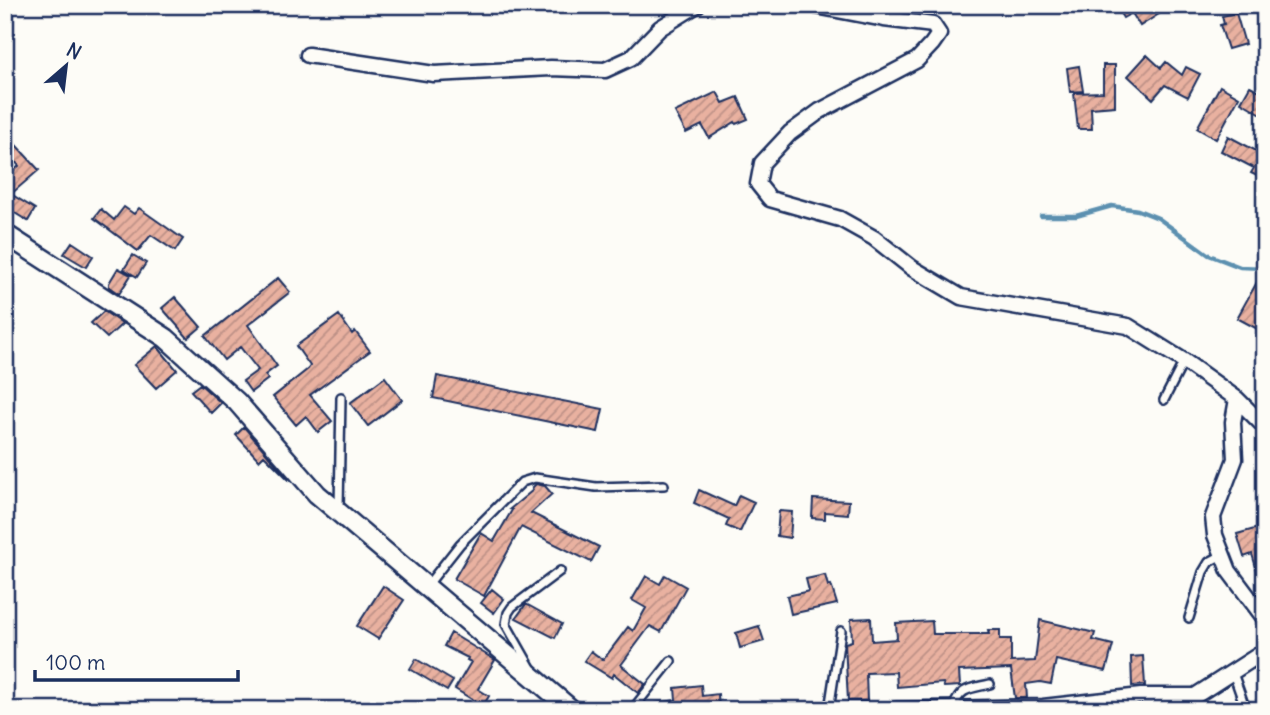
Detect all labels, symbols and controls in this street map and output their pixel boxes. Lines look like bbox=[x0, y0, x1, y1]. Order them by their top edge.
north arrow bbox=[32, 32, 102, 102]
text: N bbox=[63, 37, 85, 65]
scale bar bbox=[35, 638, 238, 682]
text: 100 m bbox=[46, 649, 105, 676]

